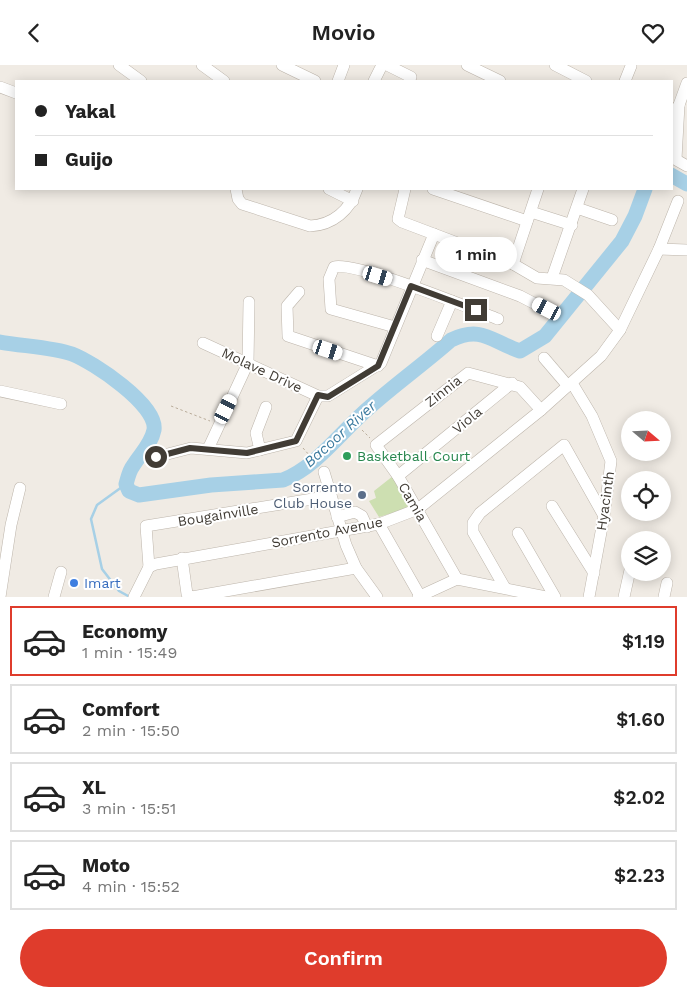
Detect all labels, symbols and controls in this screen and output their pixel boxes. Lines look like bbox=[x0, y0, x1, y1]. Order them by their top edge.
icon: back bbox=[20, 19, 48, 47]
icon: heart bbox=[639, 19, 667, 47]
text: Movio bbox=[312, 20, 375, 45]
text: Yakal bbox=[65, 100, 115, 123]
text: Guijo bbox=[65, 148, 113, 171]
callout: 1 min bbox=[435, 237, 517, 273]
text: 1 min bbox=[455, 245, 497, 264]
car bbox=[361, 264, 394, 288]
car bbox=[530, 296, 563, 322]
route end bbox=[465, 299, 487, 321]
car bbox=[311, 338, 344, 362]
street label: Molave Drive bbox=[219, 344, 305, 396]
street label: Zinnia bbox=[422, 372, 464, 410]
car bbox=[212, 392, 239, 426]
water label: Bacoor River bbox=[300, 396, 381, 471]
street label: Viola bbox=[449, 403, 485, 437]
north arrow bbox=[621, 411, 671, 461]
map controls bbox=[621, 411, 671, 581]
route start bbox=[145, 446, 167, 468]
place label: Basketball Court bbox=[357, 448, 470, 464]
marker: Basketball Court bbox=[341, 450, 353, 462]
street label: Hyacinth bbox=[593, 470, 617, 532]
button: locate bbox=[621, 471, 671, 521]
place label: Sorrento Club House bbox=[273, 479, 352, 511]
street label: Camia bbox=[395, 480, 431, 524]
marker: Sorrento Club House bbox=[356, 489, 368, 501]
street label: Bougainville bbox=[177, 501, 259, 529]
street label: Sorrento Avenue bbox=[270, 513, 384, 551]
button: layers bbox=[621, 531, 671, 581]
place label: Imart bbox=[84, 575, 121, 591]
marker: Imart bbox=[68, 577, 80, 589]
icon: car bbox=[22, 619, 67, 664]
text: Economy bbox=[82, 620, 167, 643]
text: $1.19 bbox=[622, 630, 665, 653]
text: 1 min · 15:49 bbox=[82, 643, 177, 662]
icon: car bbox=[22, 697, 67, 742]
text: Comfort bbox=[82, 698, 160, 721]
text: $1.60 bbox=[616, 708, 665, 731]
text: 2 min · 15:50 bbox=[82, 721, 180, 740]
icon: car bbox=[22, 775, 67, 820]
text: XL bbox=[82, 776, 106, 799]
text: $2.02 bbox=[613, 786, 665, 809]
text: 3 min · 15:51 bbox=[82, 799, 176, 818]
icon: car bbox=[22, 853, 67, 898]
text: Moto bbox=[82, 854, 130, 877]
text: $2.23 bbox=[614, 864, 665, 887]
text: 4 min · 15:52 bbox=[82, 877, 180, 896]
button: Confirm bbox=[20, 929, 667, 987]

